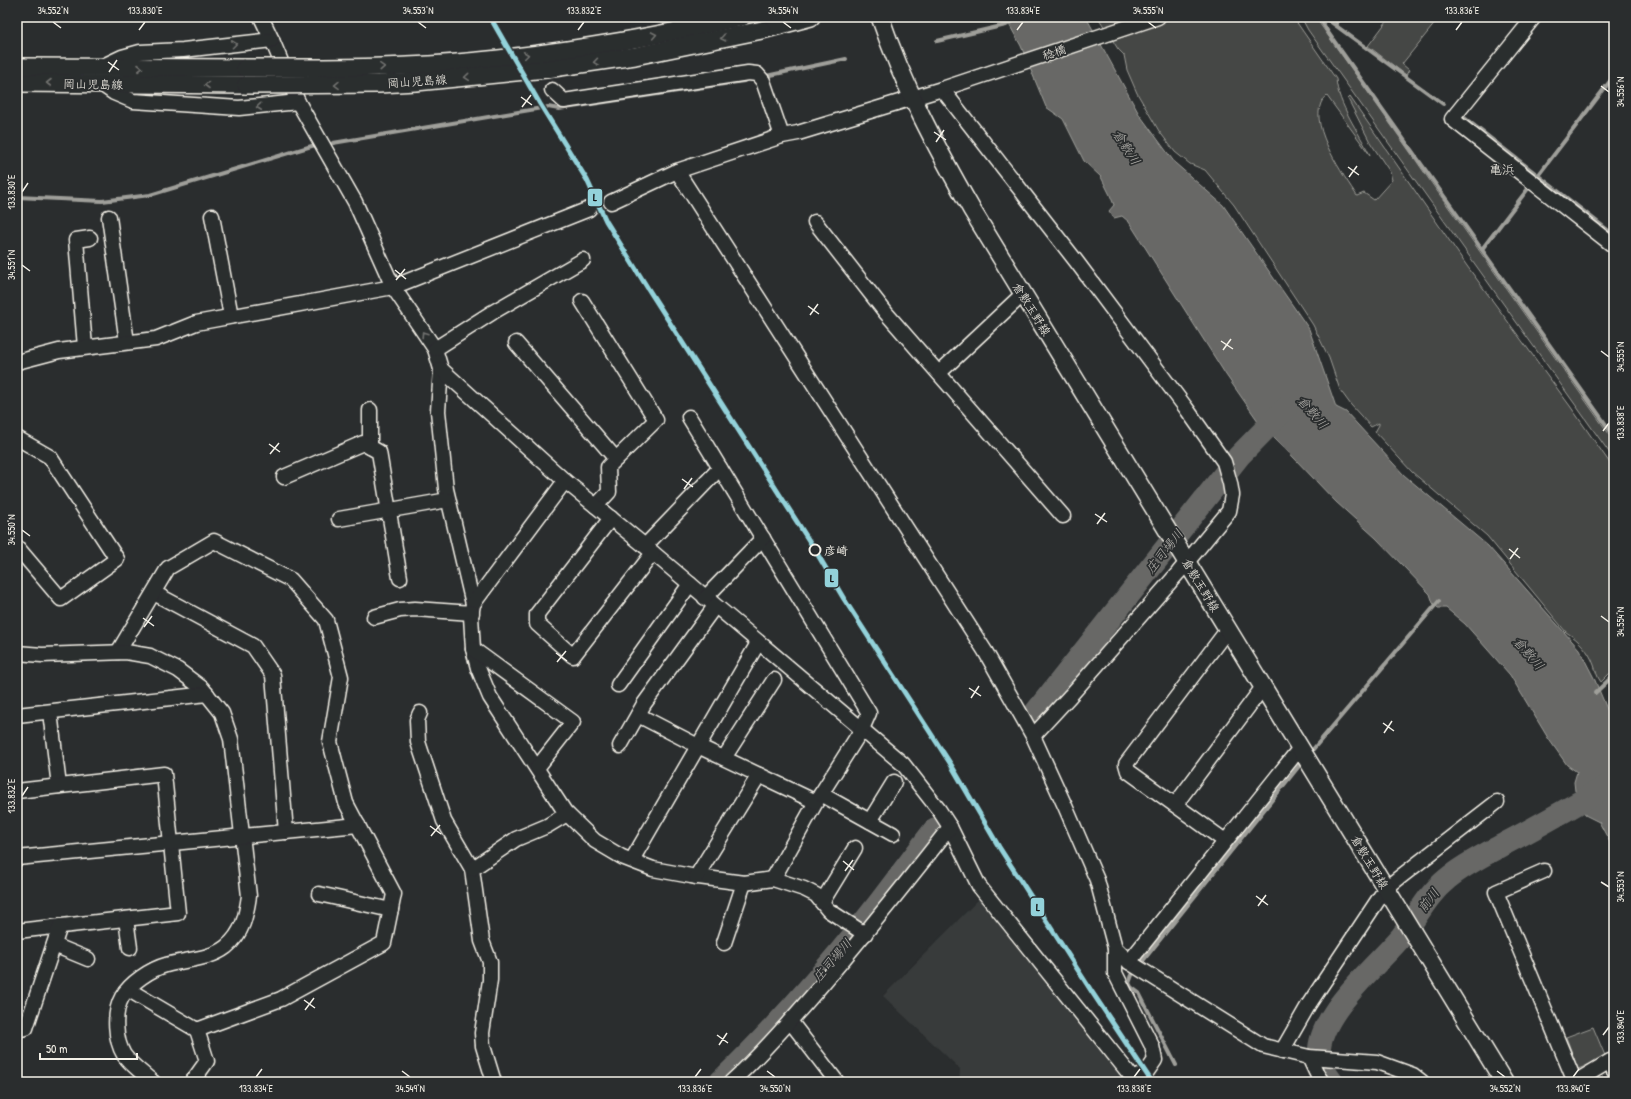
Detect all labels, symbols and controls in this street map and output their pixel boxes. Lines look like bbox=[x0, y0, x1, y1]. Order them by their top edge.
text: 34.552°N bbox=[37, 4, 69, 17]
text: 133.830°E bbox=[128, 4, 163, 17]
text: 34.553°N bbox=[403, 4, 433, 17]
text: 133.832°E bbox=[567, 4, 602, 17]
text: 34.554°N bbox=[768, 4, 798, 17]
text: 133.834°E bbox=[1006, 4, 1041, 17]
text: 34.555°N bbox=[1133, 4, 1163, 17]
text: 133.836°E bbox=[1445, 4, 1480, 17]
one-way arrow bbox=[651, 32, 657, 40]
one-way arrow bbox=[720, 34, 727, 42]
one-way arrow bbox=[231, 40, 237, 49]
street label: 稔橋 bbox=[1040, 40, 1068, 64]
one-way arrow bbox=[522, 51, 529, 60]
one-way arrow bbox=[593, 57, 599, 66]
one-way arrow bbox=[379, 63, 385, 72]
one-way arrow bbox=[137, 64, 143, 72]
street label: 岡山児島線 bbox=[386, 70, 448, 92]
one-way arrow bbox=[464, 73, 470, 82]
street label: 岡山児島線 bbox=[63, 75, 123, 93]
text: 34.556°N bbox=[1614, 77, 1627, 107]
one-way arrow bbox=[46, 79, 52, 87]
one-way arrow bbox=[204, 81, 210, 89]
one-way arrow bbox=[334, 81, 340, 89]
one-way arrow bbox=[256, 102, 262, 111]
water label: 倉敷川 bbox=[1109, 126, 1145, 168]
district label: 亀浜 bbox=[1489, 160, 1515, 178]
text: 133.830°E bbox=[5, 174, 18, 209]
line badge: L bbox=[587, 188, 603, 207]
text: L bbox=[593, 190, 598, 204]
text: 34.551°N bbox=[5, 250, 18, 280]
street label: 倉敷玉野線 bbox=[1009, 279, 1055, 339]
one-way arrow bbox=[422, 331, 429, 338]
text: 34.555°N bbox=[1614, 342, 1627, 372]
water label: 倉敷川 bbox=[1293, 391, 1333, 433]
text: 133.838°E bbox=[1614, 405, 1627, 440]
text: 34.550°N bbox=[5, 515, 18, 545]
water label: 庄司場川 bbox=[1141, 525, 1187, 577]
place label: 彦崎 bbox=[824, 542, 848, 559]
marker: 彦崎 bbox=[808, 543, 822, 557]
street label: 倉敷玉野線 bbox=[1178, 555, 1224, 615]
line badge: L bbox=[824, 568, 839, 588]
text: L bbox=[830, 571, 835, 585]
text: 34.554°N bbox=[1614, 607, 1627, 637]
water label: 倉敷川 bbox=[1509, 632, 1549, 674]
text: 133.832°E bbox=[5, 778, 18, 813]
street label: 倉敷玉野線 bbox=[1347, 832, 1393, 892]
text: 34.553°N bbox=[1614, 872, 1627, 902]
water label: 前川 bbox=[1413, 884, 1443, 916]
line badge: L bbox=[1030, 897, 1045, 917]
text: L bbox=[1036, 900, 1041, 914]
water label: 庄司場川 bbox=[808, 934, 856, 986]
text: 133.840°E bbox=[1614, 1009, 1627, 1044]
scale bar bbox=[40, 1035, 137, 1061]
text: 50 m bbox=[46, 1040, 67, 1057]
text: 133.834°E bbox=[239, 1082, 274, 1095]
text: 34.549°N bbox=[395, 1082, 425, 1095]
text: 133.836°E bbox=[678, 1082, 713, 1095]
text: 34.550°N bbox=[760, 1082, 790, 1095]
text: 133.838°E bbox=[1117, 1082, 1152, 1095]
text: 34.552°N bbox=[1489, 1082, 1521, 1095]
text: 133.840°E bbox=[1556, 1082, 1591, 1095]

